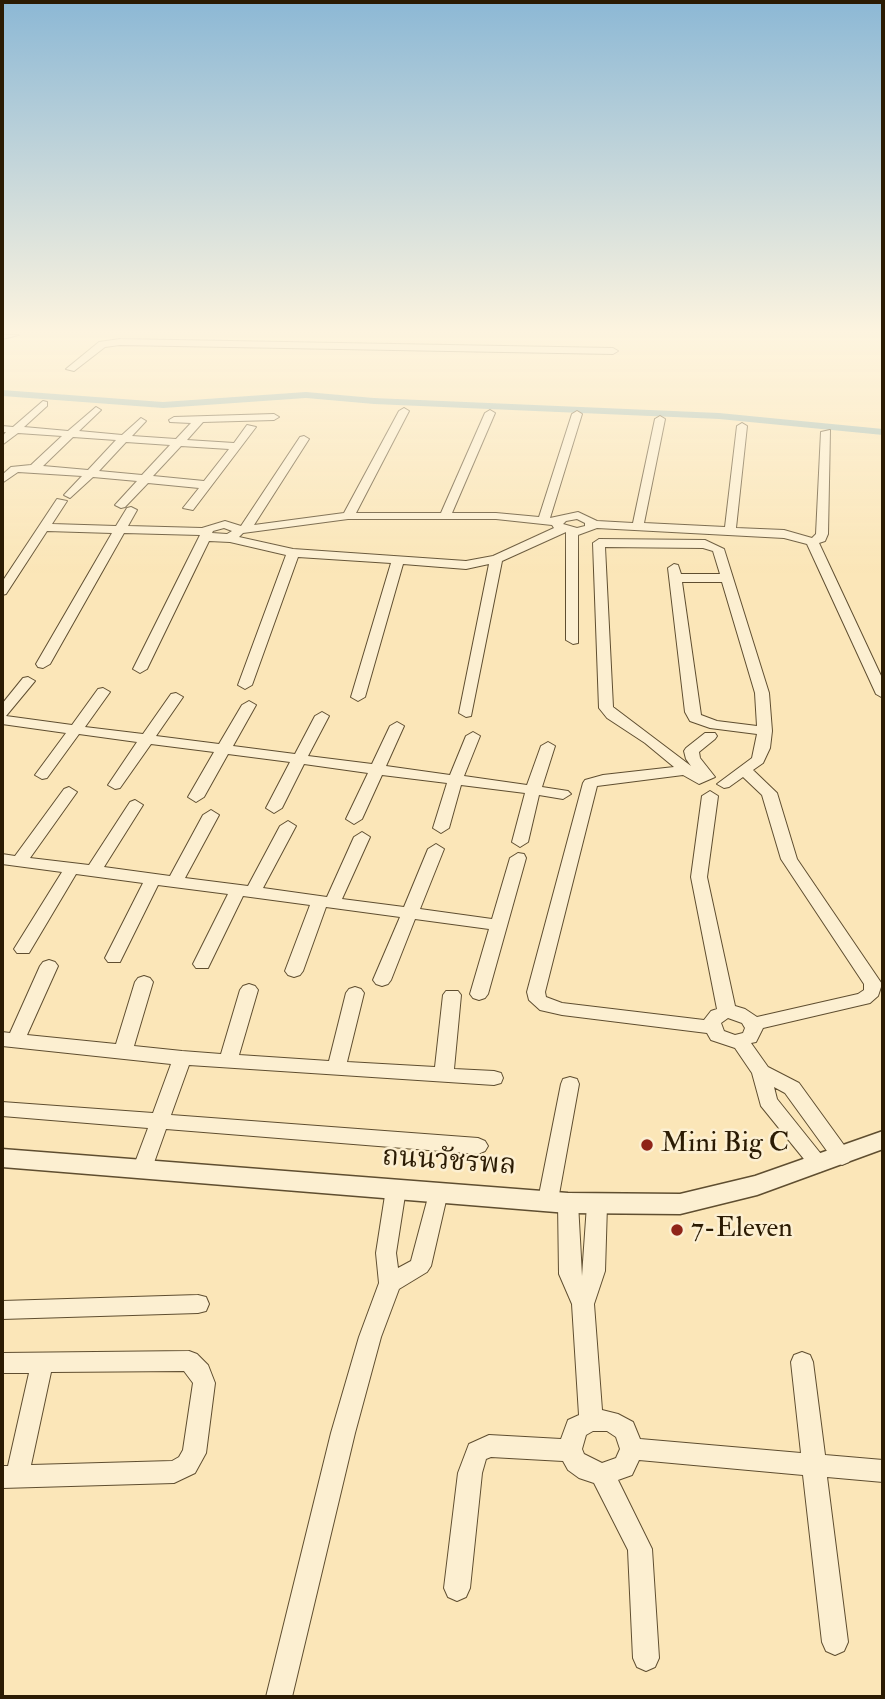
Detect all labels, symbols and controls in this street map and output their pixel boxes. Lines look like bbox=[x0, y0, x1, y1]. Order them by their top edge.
place label: Mini Big C bbox=[661, 1128, 789, 1162]
marker: Mini Big C bbox=[639, 1137, 655, 1153]
street label: ถนนวัชรพล bbox=[381, 1142, 517, 1184]
place label: 7-Eleven bbox=[691, 1213, 793, 1247]
marker: 7-Eleven bbox=[669, 1222, 685, 1238]

